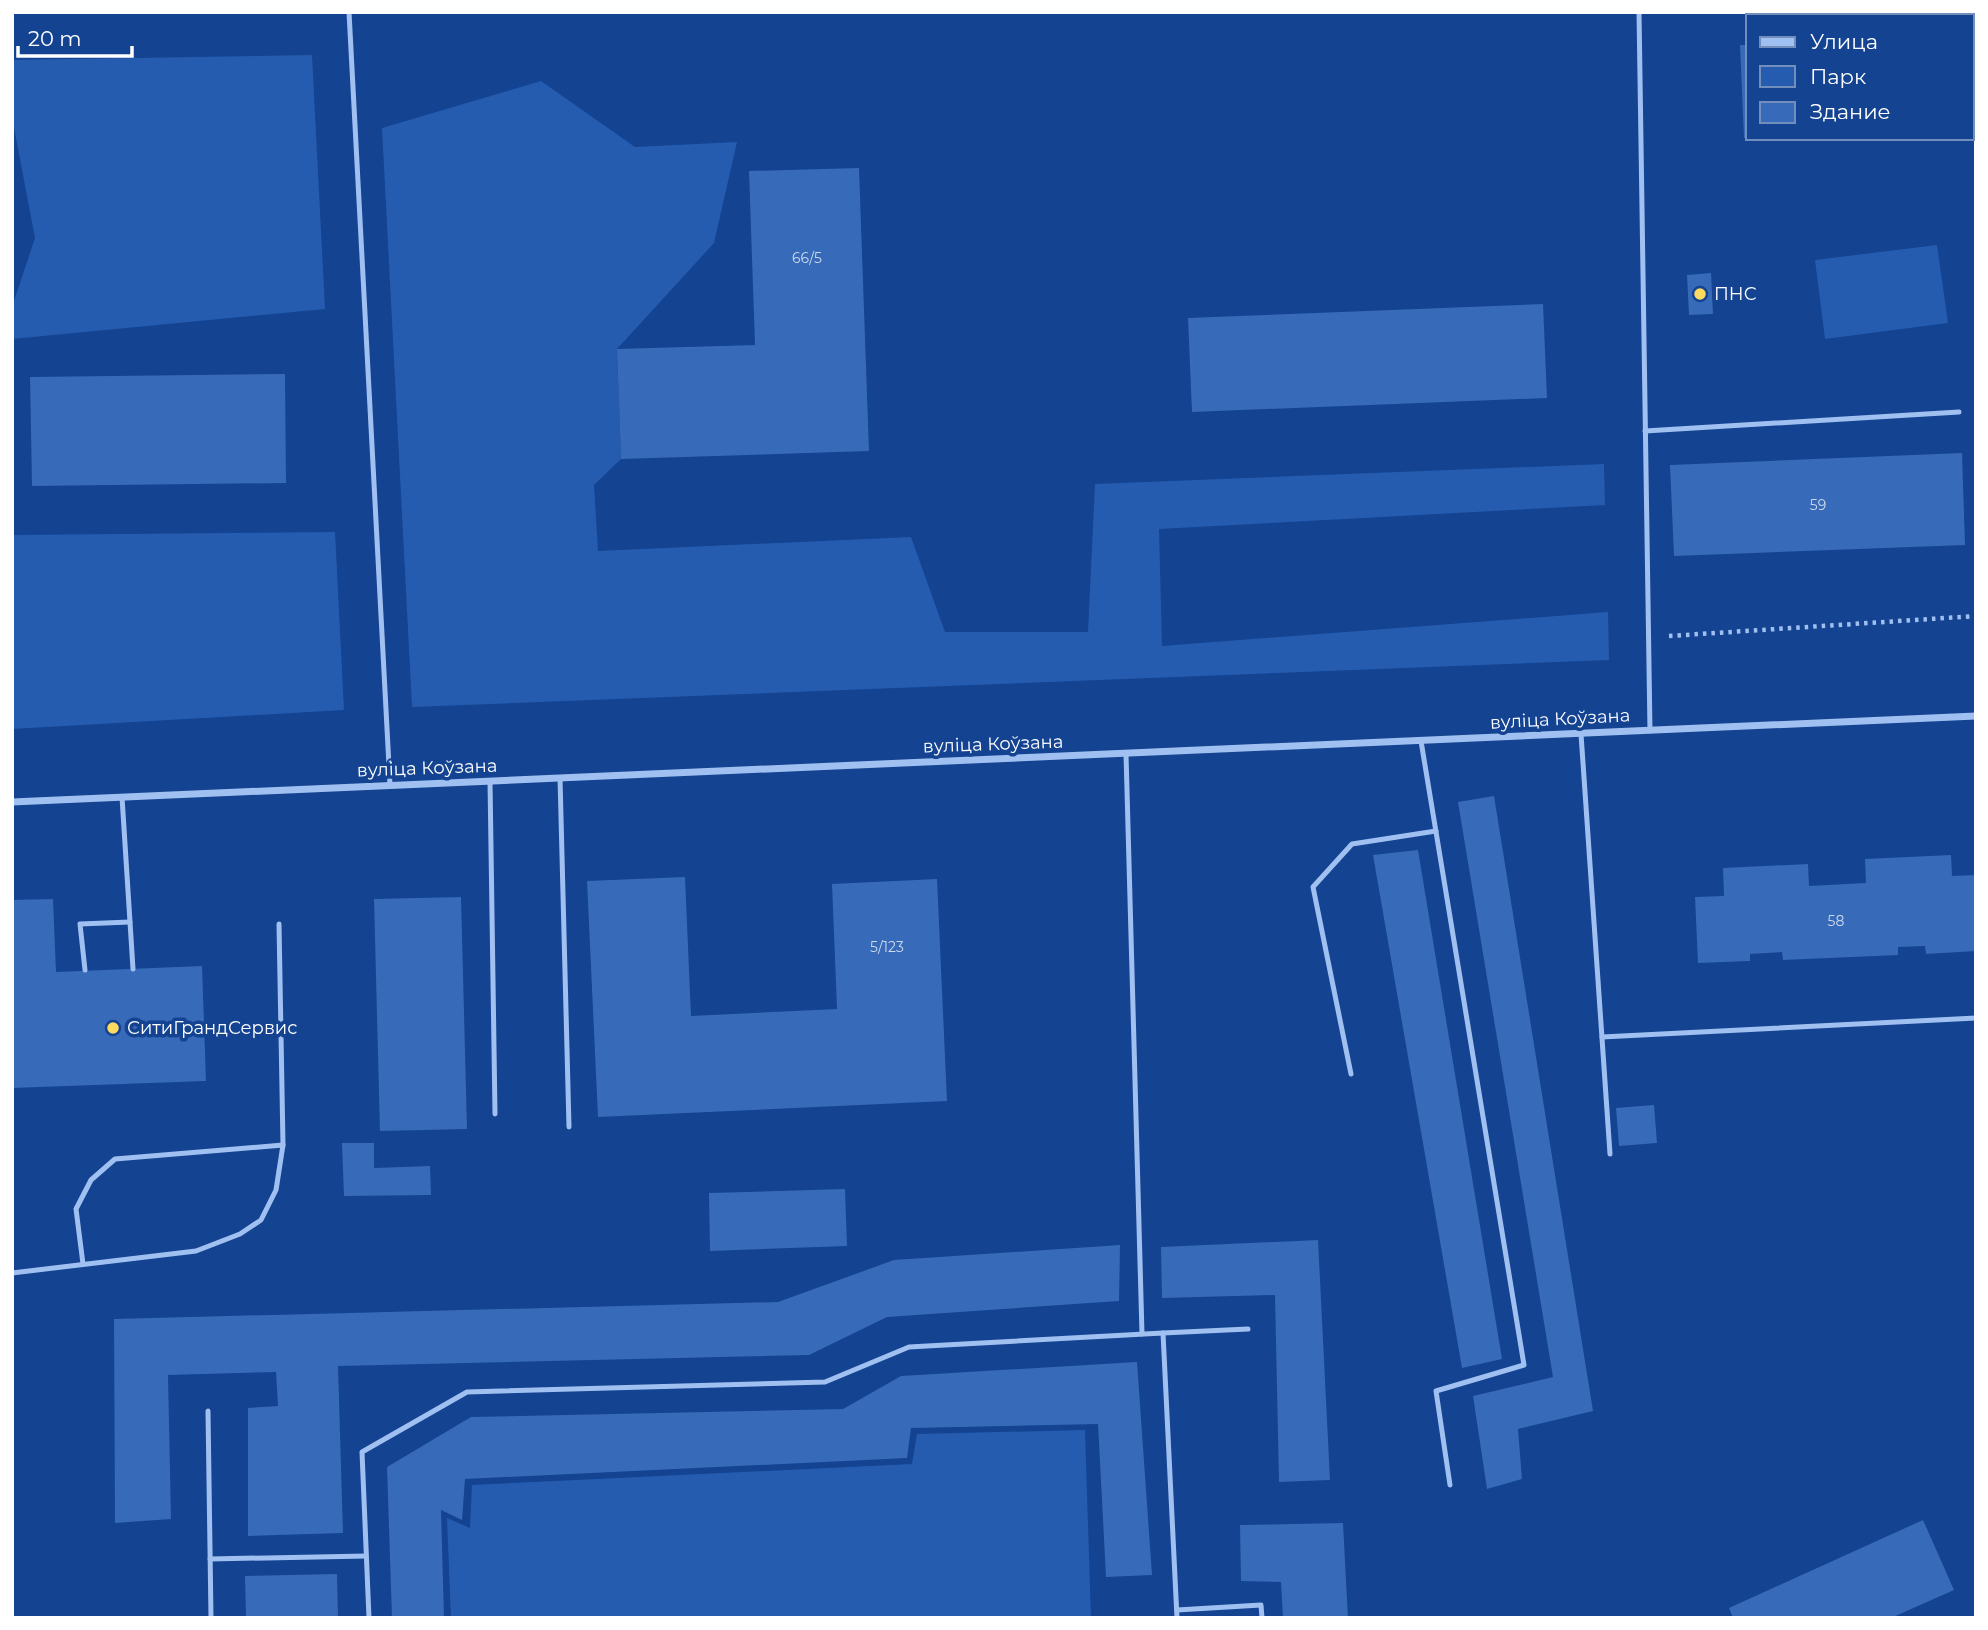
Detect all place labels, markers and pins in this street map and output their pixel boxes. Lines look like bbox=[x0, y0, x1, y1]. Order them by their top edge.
place label: ПНС bbox=[1714, 283, 1757, 305]
marker: ПНС bbox=[1692, 286, 1708, 302]
place label: СитиГрандСервис bbox=[127, 1017, 297, 1039]
marker: СитиГрандСервис bbox=[105, 1020, 121, 1036]

